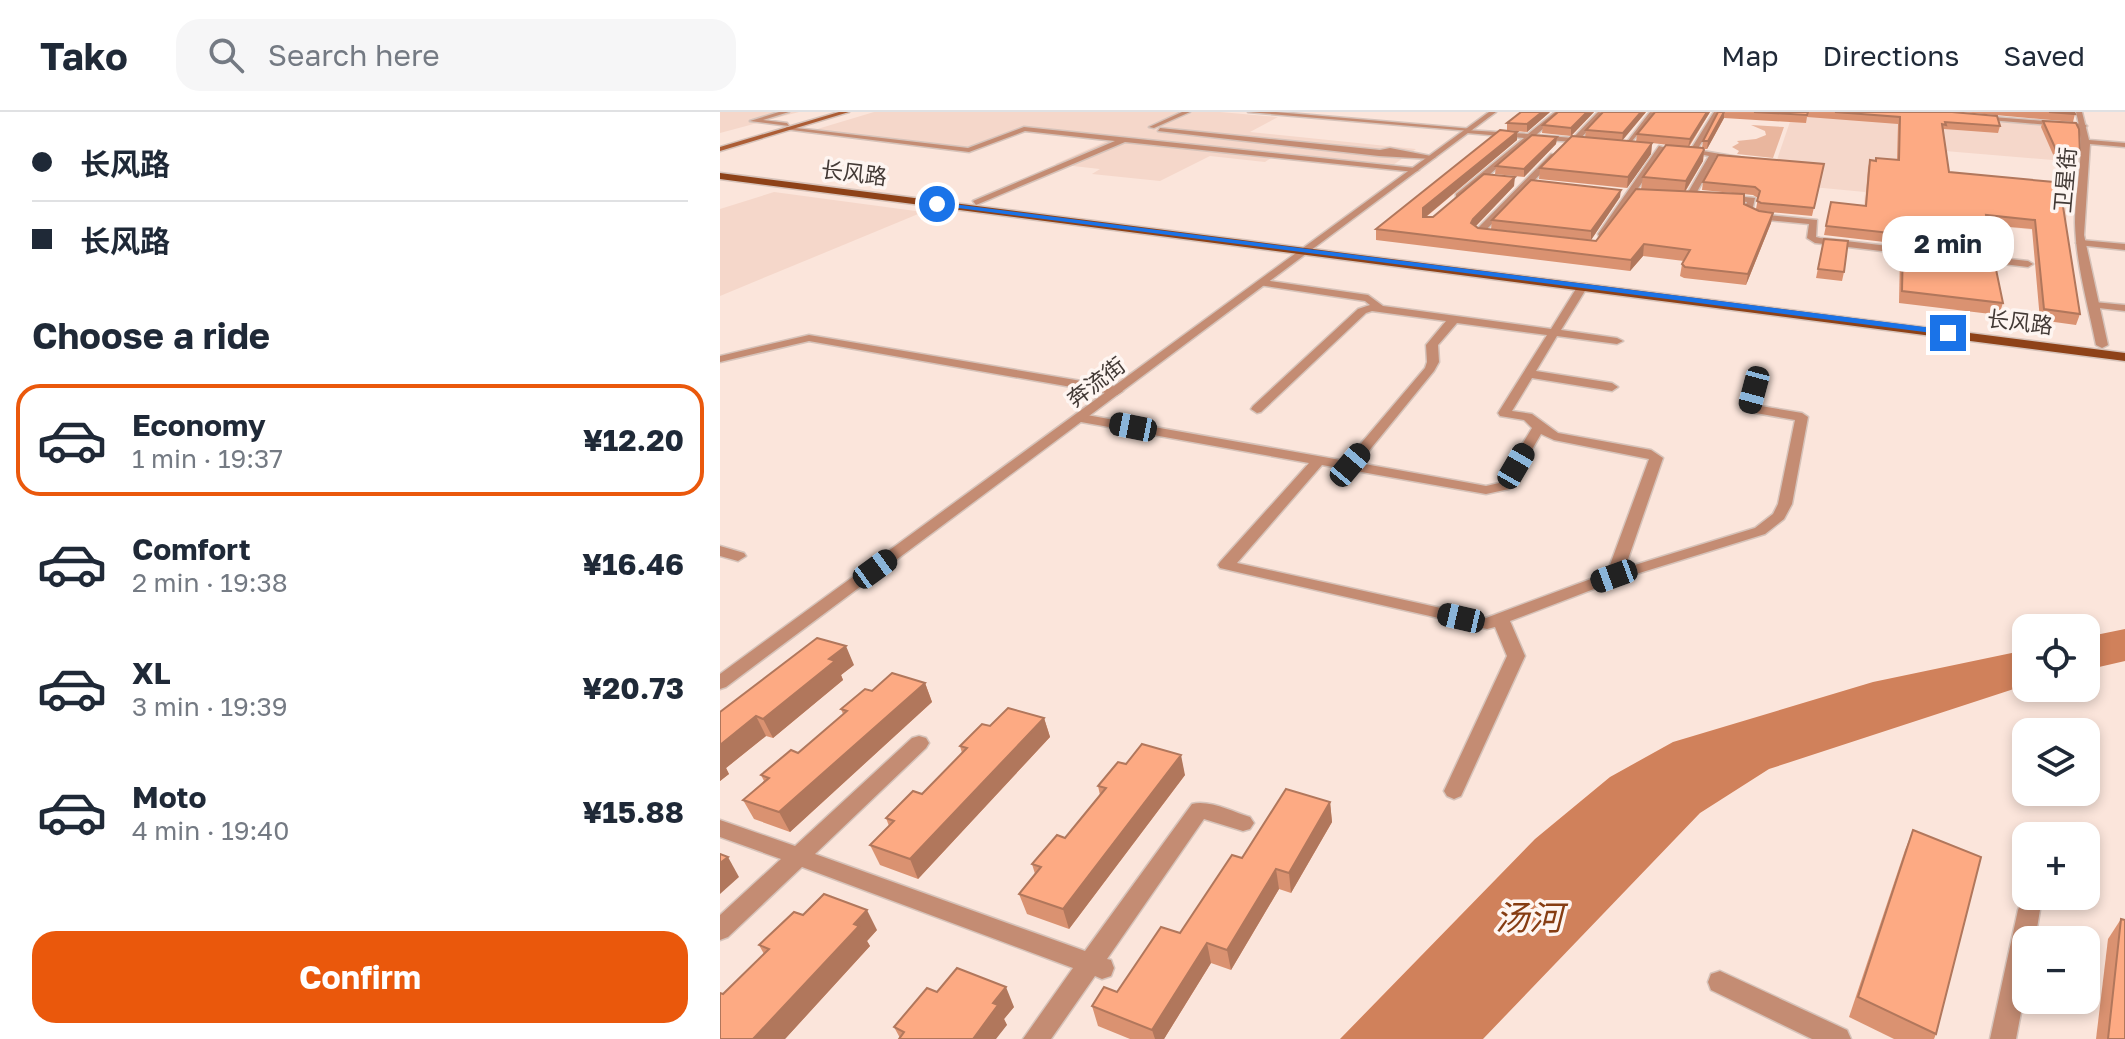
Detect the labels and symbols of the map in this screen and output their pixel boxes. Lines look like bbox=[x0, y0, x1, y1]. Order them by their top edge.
street label: 卫星街 bbox=[2048, 146, 2081, 214]
street label: 长风路 bbox=[820, 155, 888, 190]
route start bbox=[919, 186, 955, 222]
callout: 2 min bbox=[1882, 217, 2014, 273]
street label: 长风路 bbox=[1986, 304, 2054, 339]
route end bbox=[1930, 315, 1966, 351]
street label: 奔流街 bbox=[1061, 351, 1130, 412]
car bbox=[1736, 364, 1772, 416]
car bbox=[1107, 411, 1159, 443]
car bbox=[1325, 439, 1375, 491]
car bbox=[1494, 439, 1538, 493]
car bbox=[849, 545, 901, 593]
car bbox=[1587, 557, 1641, 595]
car bbox=[1435, 601, 1487, 635]
water label: 汤河 bbox=[1495, 897, 1569, 937]

